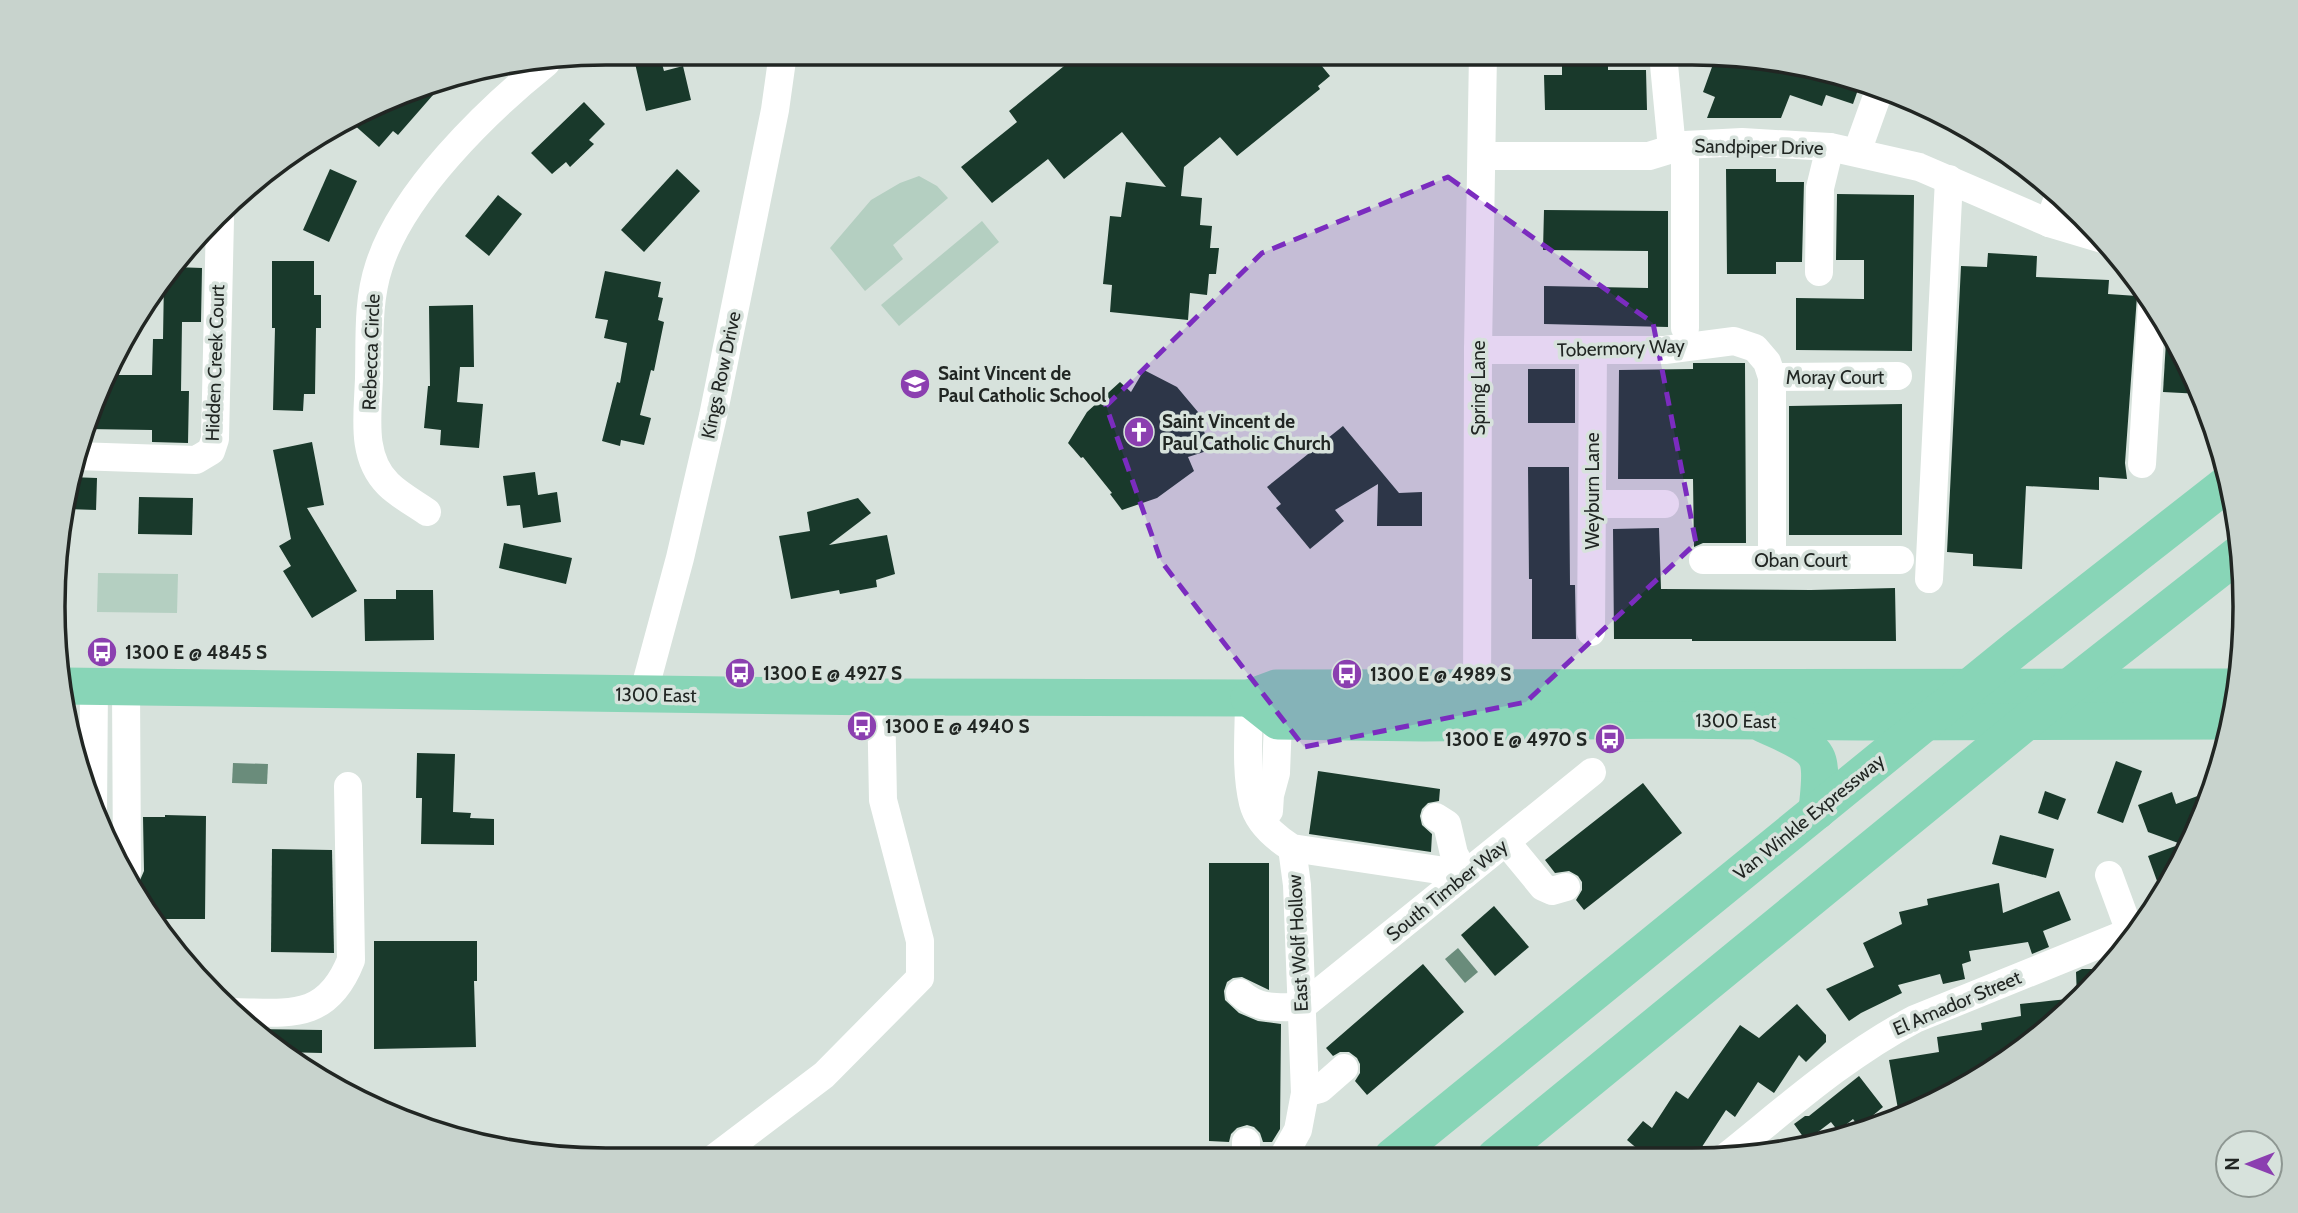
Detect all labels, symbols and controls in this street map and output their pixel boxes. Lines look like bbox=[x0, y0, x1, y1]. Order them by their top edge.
street label: Sandpiper Drive bbox=[1694, 134, 1824, 160]
street label: Hidden Creek Court bbox=[201, 284, 229, 442]
street label: Rebecca Circle bbox=[357, 293, 385, 411]
street label: Kings Row Drive bbox=[696, 309, 746, 441]
street label: Tobermory Way bbox=[1557, 334, 1686, 362]
street label: Spring Lane bbox=[1467, 340, 1490, 435]
place label: Saint Vincent de Paul Catholic School bbox=[938, 362, 1106, 407]
street label: Moray Court bbox=[1786, 366, 1885, 389]
school or university icon: Saint Vincent de Paul Catholic School bbox=[898, 367, 932, 401]
place label: Saint Vincent de Paul Catholic Church bbox=[1162, 410, 1331, 455]
church icon: Saint Vincent de Paul Catholic Church bbox=[1122, 415, 1156, 449]
street label: Weyburn Lane bbox=[1581, 432, 1604, 549]
street label: Oban Court bbox=[1754, 549, 1848, 572]
bus stop icon: 1300 E @ 4845 S bbox=[85, 635, 119, 669]
place label: 1300 E @ 4845 S bbox=[125, 641, 267, 664]
bus stop icon: 1300 E @ 4927 S bbox=[723, 656, 757, 690]
bus stop icon: 1300 E @ 4989 S bbox=[1330, 657, 1364, 691]
place label: 1300 E @ 4927 S bbox=[763, 662, 902, 685]
place label: 1300 E @ 4989 S bbox=[1370, 663, 1511, 686]
street label: 1300 East bbox=[615, 683, 697, 707]
bus stop icon: 1300 E @ 4940 S bbox=[845, 709, 879, 743]
street label: 1300 East bbox=[1695, 709, 1777, 733]
place label: 1300 E @ 4940 S bbox=[885, 715, 1029, 738]
bus stop icon: 1300 E @ 4970 S bbox=[1593, 722, 1627, 756]
place label: 1300 E @ 4970 S bbox=[1445, 728, 1587, 751]
street label: Van Winkle Expressway bbox=[1729, 749, 1889, 885]
street label: South Timber Way bbox=[1382, 834, 1513, 946]
street label: East Wolf Hollow bbox=[1283, 874, 1313, 1012]
street label: El Amador Street bbox=[1890, 965, 2025, 1040]
north arrow bbox=[2214, 1129, 2284, 1199]
text: N bbox=[2221, 1157, 2244, 1171]

